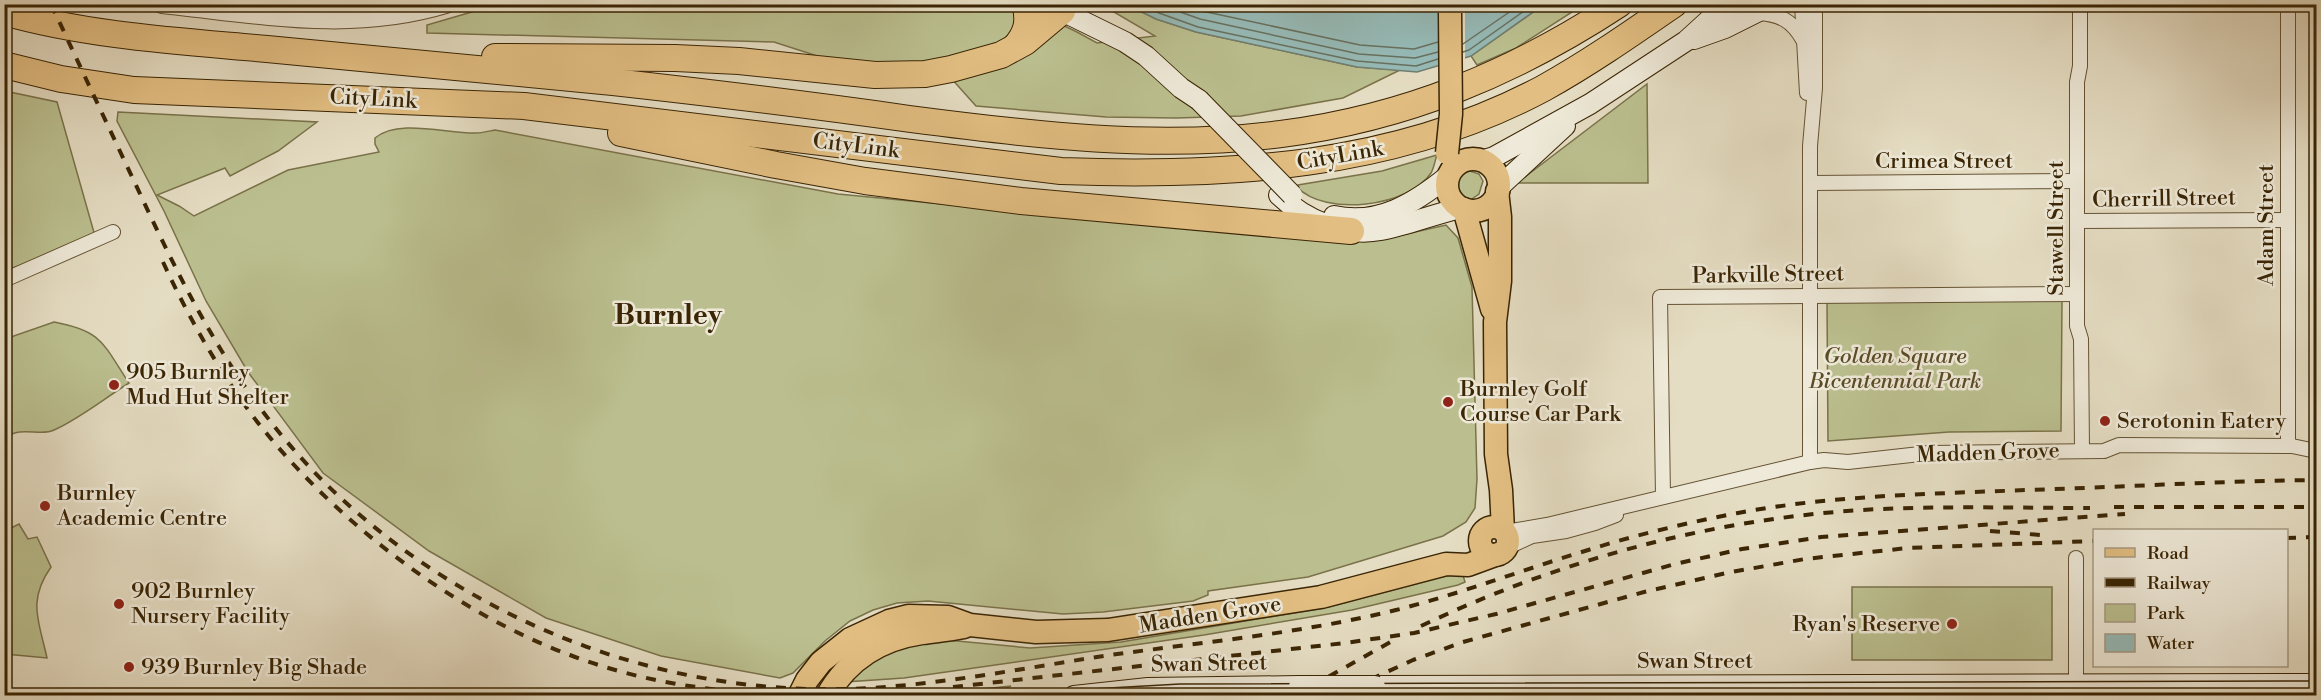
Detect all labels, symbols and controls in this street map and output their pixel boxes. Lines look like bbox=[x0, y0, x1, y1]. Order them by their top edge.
street label: CityLink bbox=[329, 83, 419, 115]
street label: CityLink bbox=[811, 127, 902, 165]
street label: CityLink bbox=[1295, 135, 1387, 177]
street label: Crimea Street bbox=[1875, 148, 2013, 175]
street label: Stawell Street bbox=[2043, 160, 2070, 296]
street label: Adam Street bbox=[2253, 164, 2280, 287]
street label: Cherrill Street bbox=[2092, 184, 2236, 214]
street label: Parkville Street bbox=[1692, 260, 1845, 290]
district label: Burnley bbox=[614, 298, 723, 333]
park label: Golden Square Bicentennial Park bbox=[1808, 343, 1981, 395]
place label: 905 Burnley Mud Hut Shelter bbox=[126, 359, 289, 411]
place label: Burnley Golf Course Car Park bbox=[1459, 376, 1622, 428]
marker: 905 Burnley Mud Hut Shelter bbox=[107, 378, 121, 392]
marker: Burnley Golf Course Car Park bbox=[1441, 395, 1455, 409]
place label: Serotonin Eatery bbox=[2117, 408, 2286, 435]
marker: Serotonin Eatery bbox=[2098, 414, 2112, 428]
street label: Madden Grove bbox=[1916, 437, 2060, 469]
place label: Burnley Academic Centre bbox=[56, 480, 227, 532]
marker: Burnley Academic Centre bbox=[38, 499, 52, 513]
legend bbox=[2093, 529, 2288, 667]
text: Road bbox=[2147, 542, 2190, 565]
text: Railway bbox=[2147, 572, 2211, 595]
place label: 902 Burnley Nursery Facility bbox=[131, 578, 290, 630]
street label: Madden Grove bbox=[1137, 590, 1283, 640]
marker: 902 Burnley Nursery Facility bbox=[112, 597, 126, 611]
text: Park bbox=[2147, 602, 2186, 625]
place label: Ryan's Reserve bbox=[1792, 611, 1940, 638]
marker: Ryan's Reserve bbox=[1945, 617, 1959, 631]
text: Water bbox=[2146, 632, 2195, 655]
street label: Swan Street bbox=[1637, 648, 1753, 675]
street label: Swan Street bbox=[1151, 649, 1268, 679]
place label: 939 Burnley Big Shade bbox=[141, 654, 367, 681]
marker: 939 Burnley Big Shade bbox=[122, 660, 136, 674]

